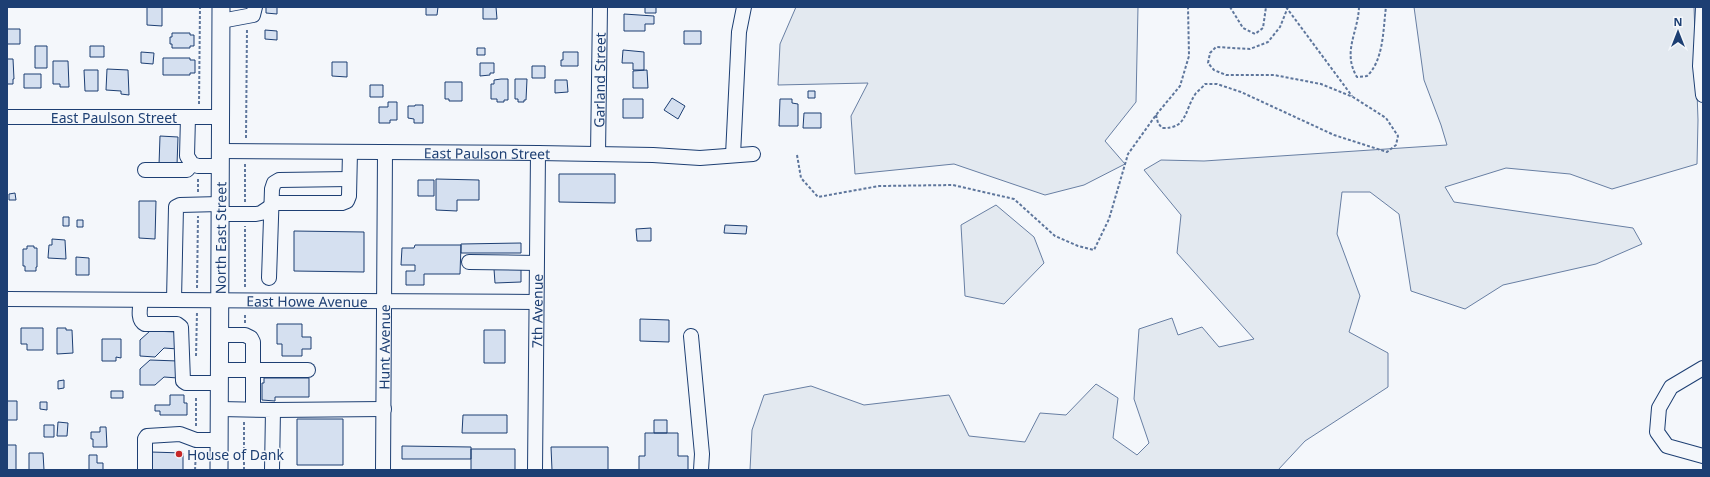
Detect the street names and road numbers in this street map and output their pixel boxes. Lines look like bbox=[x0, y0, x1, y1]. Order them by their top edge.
street label: Garland Street bbox=[589, 32, 609, 128]
street label: East Paulson Street bbox=[51, 108, 177, 127]
street label: East Paulson Street bbox=[424, 143, 550, 163]
street label: North East Street bbox=[210, 182, 230, 294]
street label: 7th Avenue bbox=[527, 274, 546, 348]
street label: East Howe Avenue bbox=[246, 291, 368, 311]
street label: Hunt Avenue bbox=[374, 304, 394, 390]

